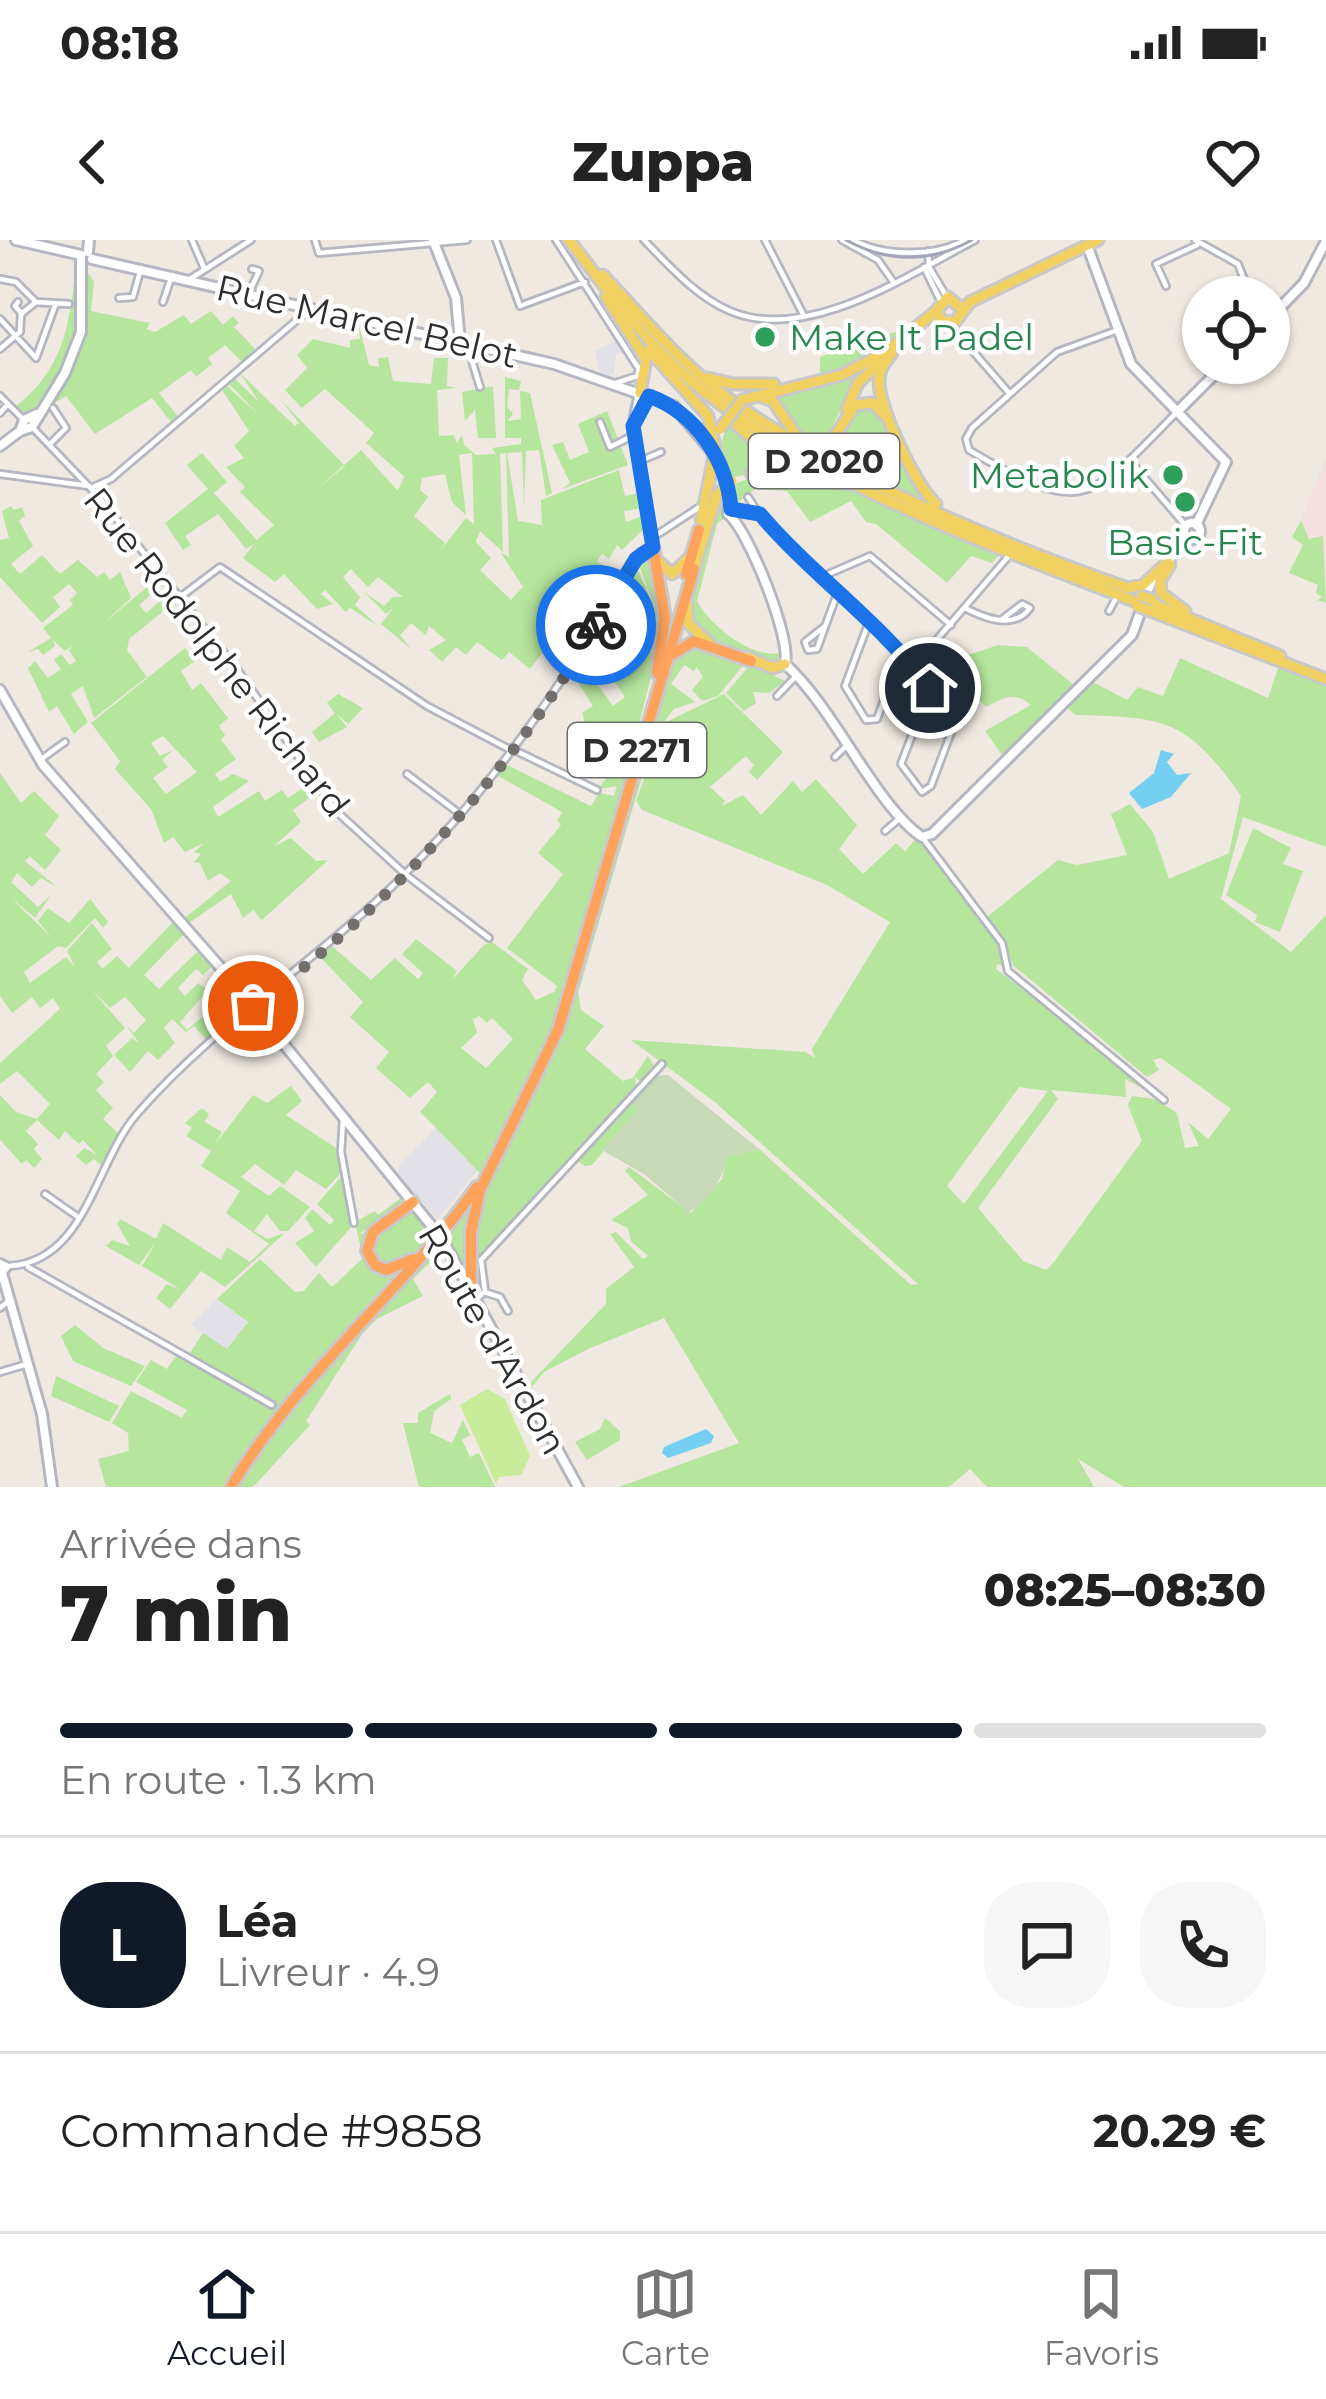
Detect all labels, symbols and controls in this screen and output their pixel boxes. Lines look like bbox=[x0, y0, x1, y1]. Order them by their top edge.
text: 08:18 bbox=[60, 15, 179, 70]
icon: back bbox=[60, 129, 126, 195]
text: Zuppa bbox=[572, 129, 754, 195]
icon: heart bbox=[1200, 129, 1266, 195]
street label: Rue Marcel Belot bbox=[212, 265, 522, 377]
map controls bbox=[1182, 276, 1290, 384]
button: locate bbox=[1182, 276, 1290, 384]
place label: Make It Padel bbox=[789, 315, 1034, 359]
marker: Make It Padel bbox=[752, 324, 778, 350]
road number: D 2020 bbox=[749, 434, 899, 488]
place label: Metabolik bbox=[970, 453, 1149, 497]
marker: Metabolik bbox=[1160, 462, 1186, 488]
street label: Rue Rodolphe Richard bbox=[75, 478, 359, 826]
marker: Basic-Fit bbox=[1172, 489, 1198, 515]
place label: Basic-Fit bbox=[1107, 520, 1263, 564]
courier bbox=[536, 565, 656, 685]
icon: bike bbox=[563, 592, 629, 658]
pin bbox=[879, 637, 981, 739]
icon: home bbox=[897, 655, 963, 721]
road number: D 2271 bbox=[568, 723, 706, 777]
pin bbox=[202, 955, 304, 1057]
icon: bag bbox=[220, 973, 286, 1039]
street label: Route d'Ardon bbox=[409, 1216, 577, 1462]
text: Arrivée dans bbox=[60, 1520, 302, 1568]
text: 08:25–08:30 bbox=[984, 1562, 1266, 1617]
text: 7 min bbox=[60, 1565, 292, 1661]
text: En route · 1.3 km bbox=[60, 1756, 377, 1804]
button: chat bbox=[984, 1882, 1110, 2008]
button: phone bbox=[1140, 1882, 1266, 2008]
text: Léa bbox=[216, 1893, 299, 1948]
text: L bbox=[109, 1917, 137, 1972]
text: Livreur · 4.9 bbox=[216, 1948, 440, 1996]
text: Commande #9858 bbox=[60, 2103, 483, 2158]
text: 20.29 € bbox=[1093, 2103, 1266, 2158]
tab: Accueil bbox=[167, 2261, 287, 2373]
tab: Carte bbox=[621, 2261, 710, 2373]
tab: Favoris bbox=[1044, 2261, 1159, 2373]

